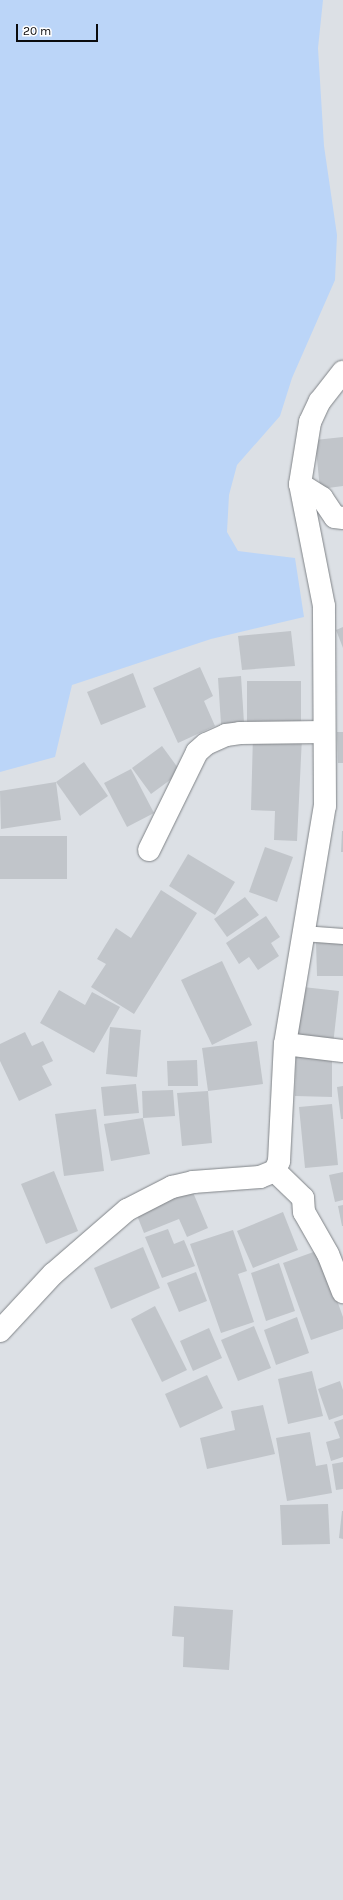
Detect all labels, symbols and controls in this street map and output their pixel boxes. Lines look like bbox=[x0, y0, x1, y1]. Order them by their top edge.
scale bar bbox=[18, 16, 100, 42]
text: 20 m bbox=[23, 24, 51, 38]

